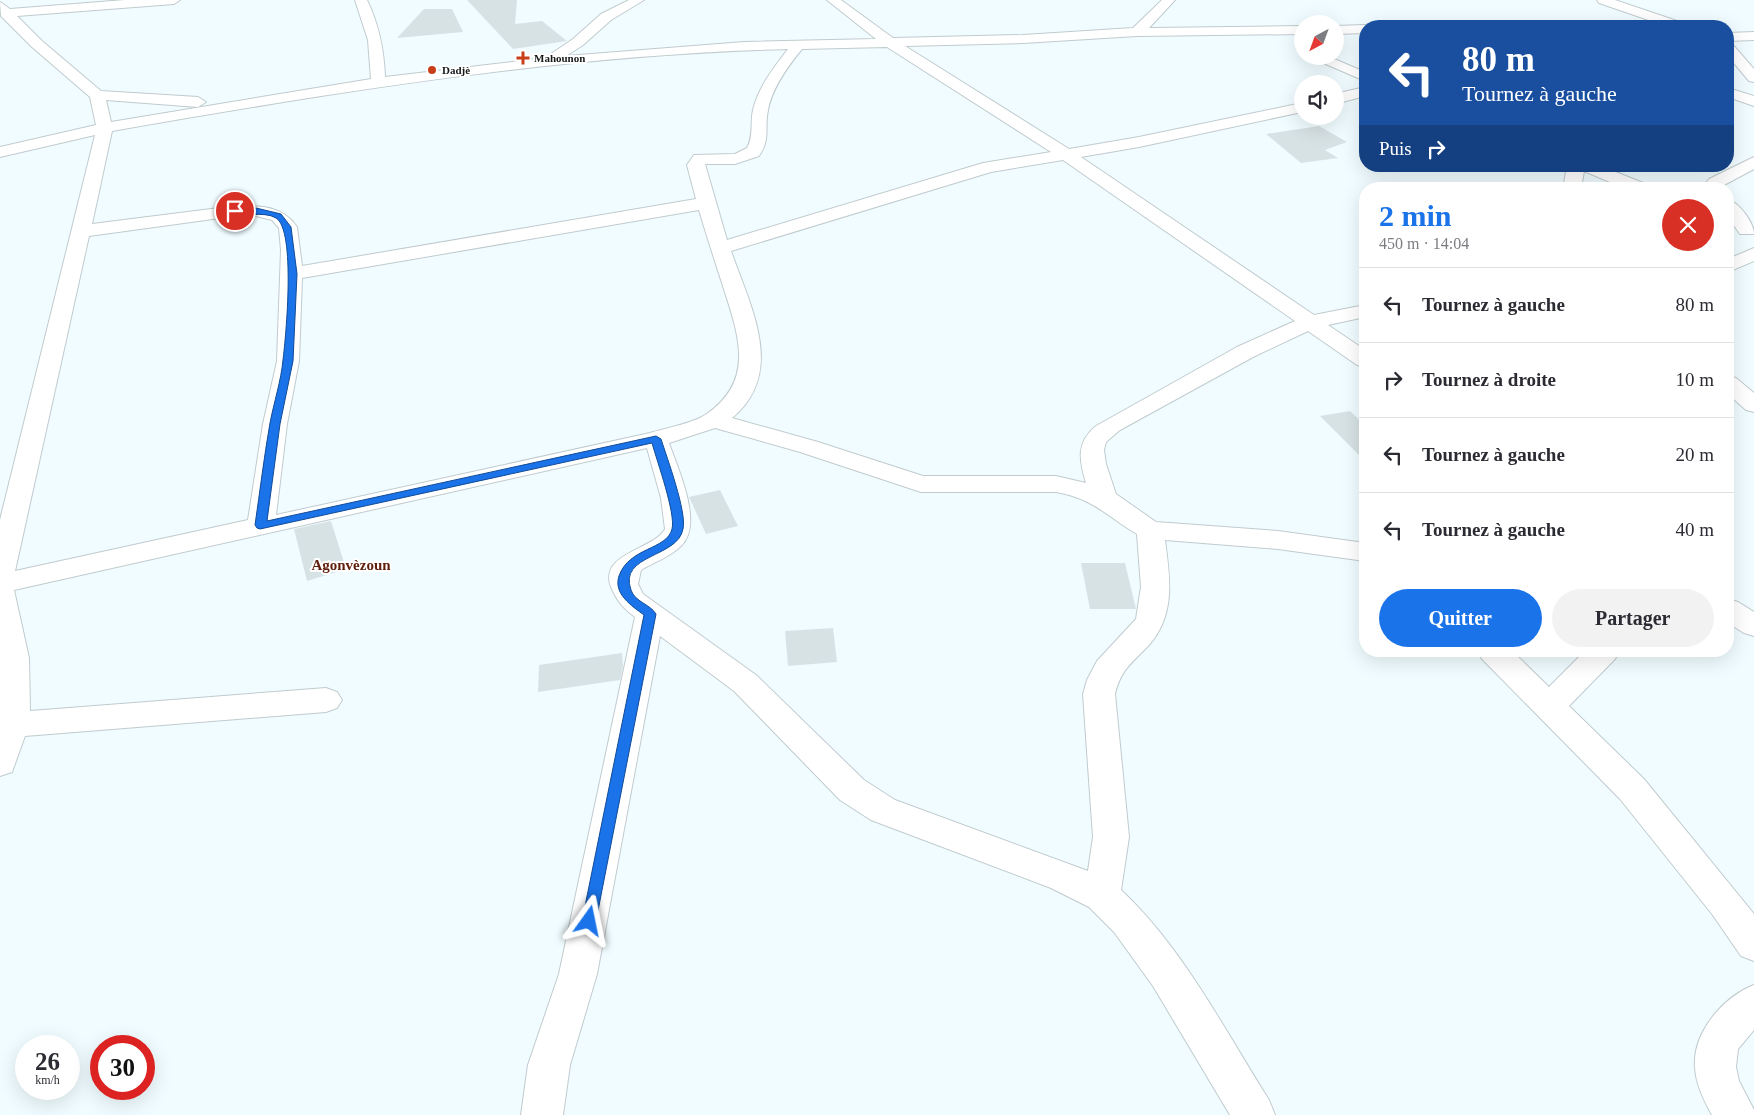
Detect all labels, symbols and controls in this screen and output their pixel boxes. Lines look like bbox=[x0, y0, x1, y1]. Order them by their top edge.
north arrow bbox=[1294, 15, 1344, 65]
map controls bbox=[1294, 15, 1344, 125]
icon: left bbox=[1379, 40, 1444, 105]
text: 80 m bbox=[1462, 40, 1535, 79]
marker: Mahounon bbox=[516, 51, 530, 65]
place label: Mahounon bbox=[534, 52, 585, 64]
marker: Dadjè bbox=[426, 64, 438, 76]
place label: Dadjè bbox=[442, 64, 470, 76]
button: sound bbox=[1294, 75, 1344, 125]
text: Tournez à gauche bbox=[1462, 81, 1617, 106]
icon: right bbox=[1422, 135, 1450, 163]
text: Puis bbox=[1379, 138, 1412, 159]
pin bbox=[214, 190, 256, 232]
icon: arrive bbox=[221, 197, 249, 225]
text: 2 min bbox=[1379, 199, 1452, 232]
button: close bbox=[1662, 199, 1714, 251]
text: 450 m · 14:04 bbox=[1379, 235, 1469, 252]
icon: left bbox=[1379, 291, 1407, 319]
text: Tournez à gauche bbox=[1422, 294, 1565, 315]
text: 80 m bbox=[1675, 294, 1714, 315]
icon: right bbox=[1379, 366, 1407, 394]
text: Tournez à droite bbox=[1422, 369, 1556, 390]
text: 10 m bbox=[1675, 369, 1714, 390]
icon: left bbox=[1379, 441, 1407, 469]
text: Tournez à gauche bbox=[1422, 444, 1565, 465]
text: 20 m bbox=[1675, 444, 1714, 465]
icon: left bbox=[1379, 516, 1407, 544]
text: Tournez à gauche bbox=[1422, 519, 1565, 540]
text: 40 m bbox=[1675, 519, 1714, 540]
district label: Agonvèzoun bbox=[311, 557, 391, 573]
button: Quitter bbox=[1379, 589, 1542, 647]
button: Partager bbox=[1552, 589, 1714, 647]
position arrow bbox=[562, 894, 614, 946]
speed limit sign: 30 bbox=[90, 1035, 155, 1100]
text: 26 bbox=[35, 1048, 60, 1075]
text: km/h bbox=[35, 1073, 60, 1087]

